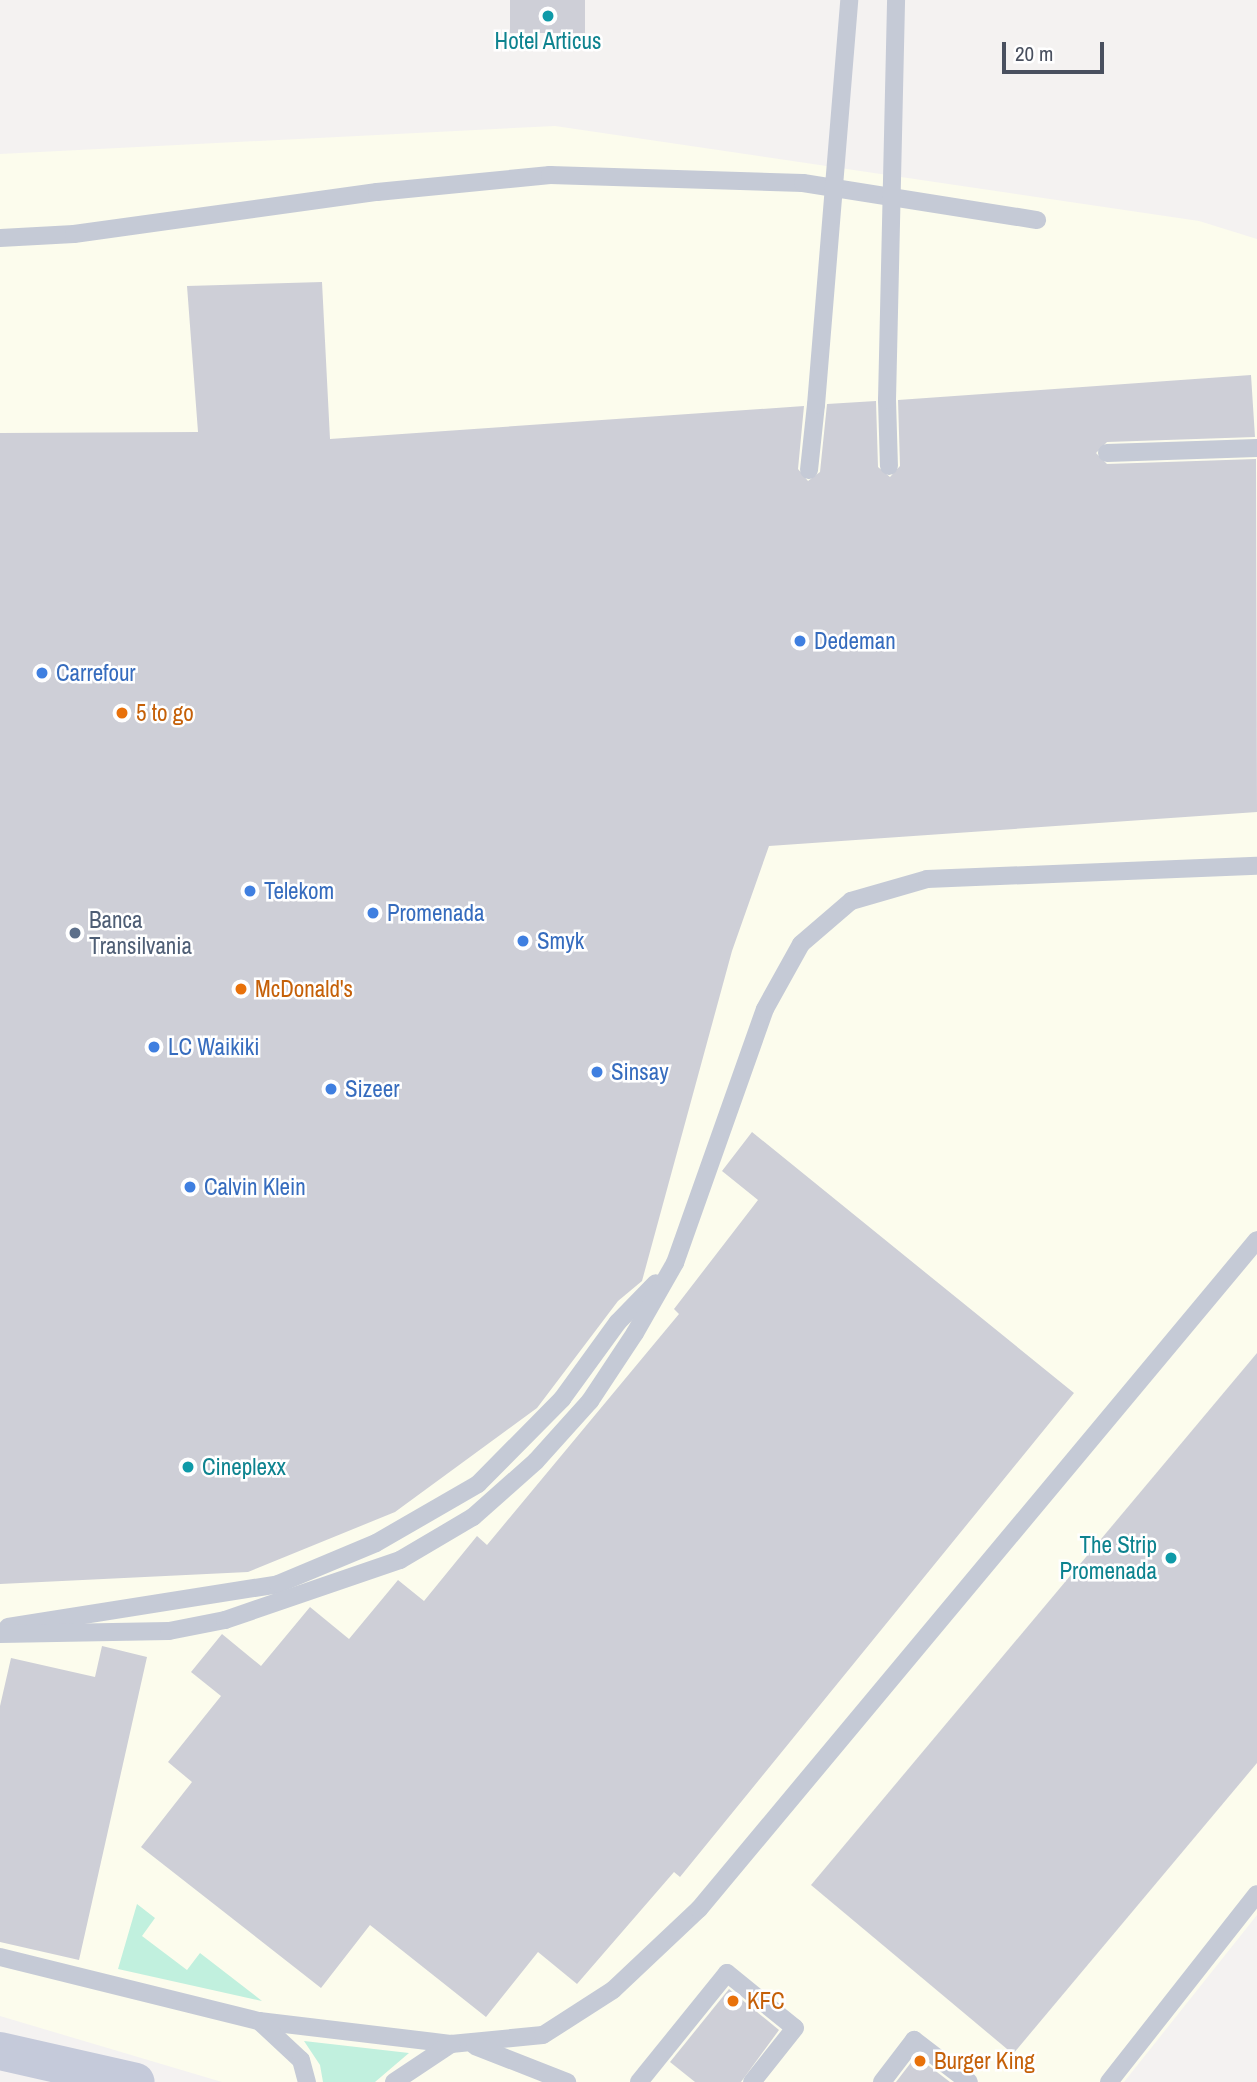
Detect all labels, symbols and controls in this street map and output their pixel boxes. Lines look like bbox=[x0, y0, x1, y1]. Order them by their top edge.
marker: Hotel Articus bbox=[540, 8, 556, 24]
place label: Hotel Articus bbox=[494, 27, 602, 55]
scale bar bbox=[1005, 28, 1106, 72]
text: 20 m bbox=[1015, 39, 1053, 68]
place label: Dedeman bbox=[814, 627, 896, 655]
marker: Dedeman bbox=[792, 633, 808, 649]
place label: Carrefour bbox=[56, 659, 136, 687]
marker: Carrefour bbox=[34, 665, 50, 681]
place label: 5 to go bbox=[136, 699, 194, 727]
marker: 5 to go bbox=[114, 705, 130, 721]
place label: Telekom bbox=[264, 877, 334, 905]
marker: Telekom bbox=[242, 883, 258, 899]
place label: Promenada bbox=[387, 899, 484, 927]
marker: Promenada bbox=[365, 905, 381, 921]
place label: Banca Transilvania bbox=[89, 906, 192, 960]
marker: Banca Transilvania bbox=[67, 925, 83, 941]
place label: Smyk bbox=[537, 927, 584, 955]
marker: Smyk bbox=[515, 933, 531, 949]
place label: McDonald's bbox=[255, 975, 353, 1003]
marker: McDonald's bbox=[233, 981, 249, 997]
place label: LC Waikiki bbox=[168, 1033, 260, 1061]
marker: LC Waikiki bbox=[146, 1039, 162, 1055]
place label: Sinsay bbox=[611, 1058, 669, 1086]
marker: Sinsay bbox=[589, 1064, 605, 1080]
place label: Sizeer bbox=[345, 1075, 400, 1103]
marker: Sizeer bbox=[323, 1081, 339, 1097]
place label: Calvin Klein bbox=[204, 1173, 306, 1201]
marker: Calvin Klein bbox=[182, 1179, 198, 1195]
place label: Cineplexx bbox=[202, 1453, 286, 1481]
marker: Cineplexx bbox=[180, 1459, 196, 1475]
place label: The Strip Promenada bbox=[1060, 1531, 1157, 1585]
marker: The Strip Promenada bbox=[1163, 1550, 1179, 1566]
place label: KFC bbox=[747, 1987, 785, 2015]
marker: KFC bbox=[725, 1993, 741, 2009]
place label: Burger King bbox=[934, 2047, 1035, 2075]
marker: Burger King bbox=[912, 2053, 928, 2069]

